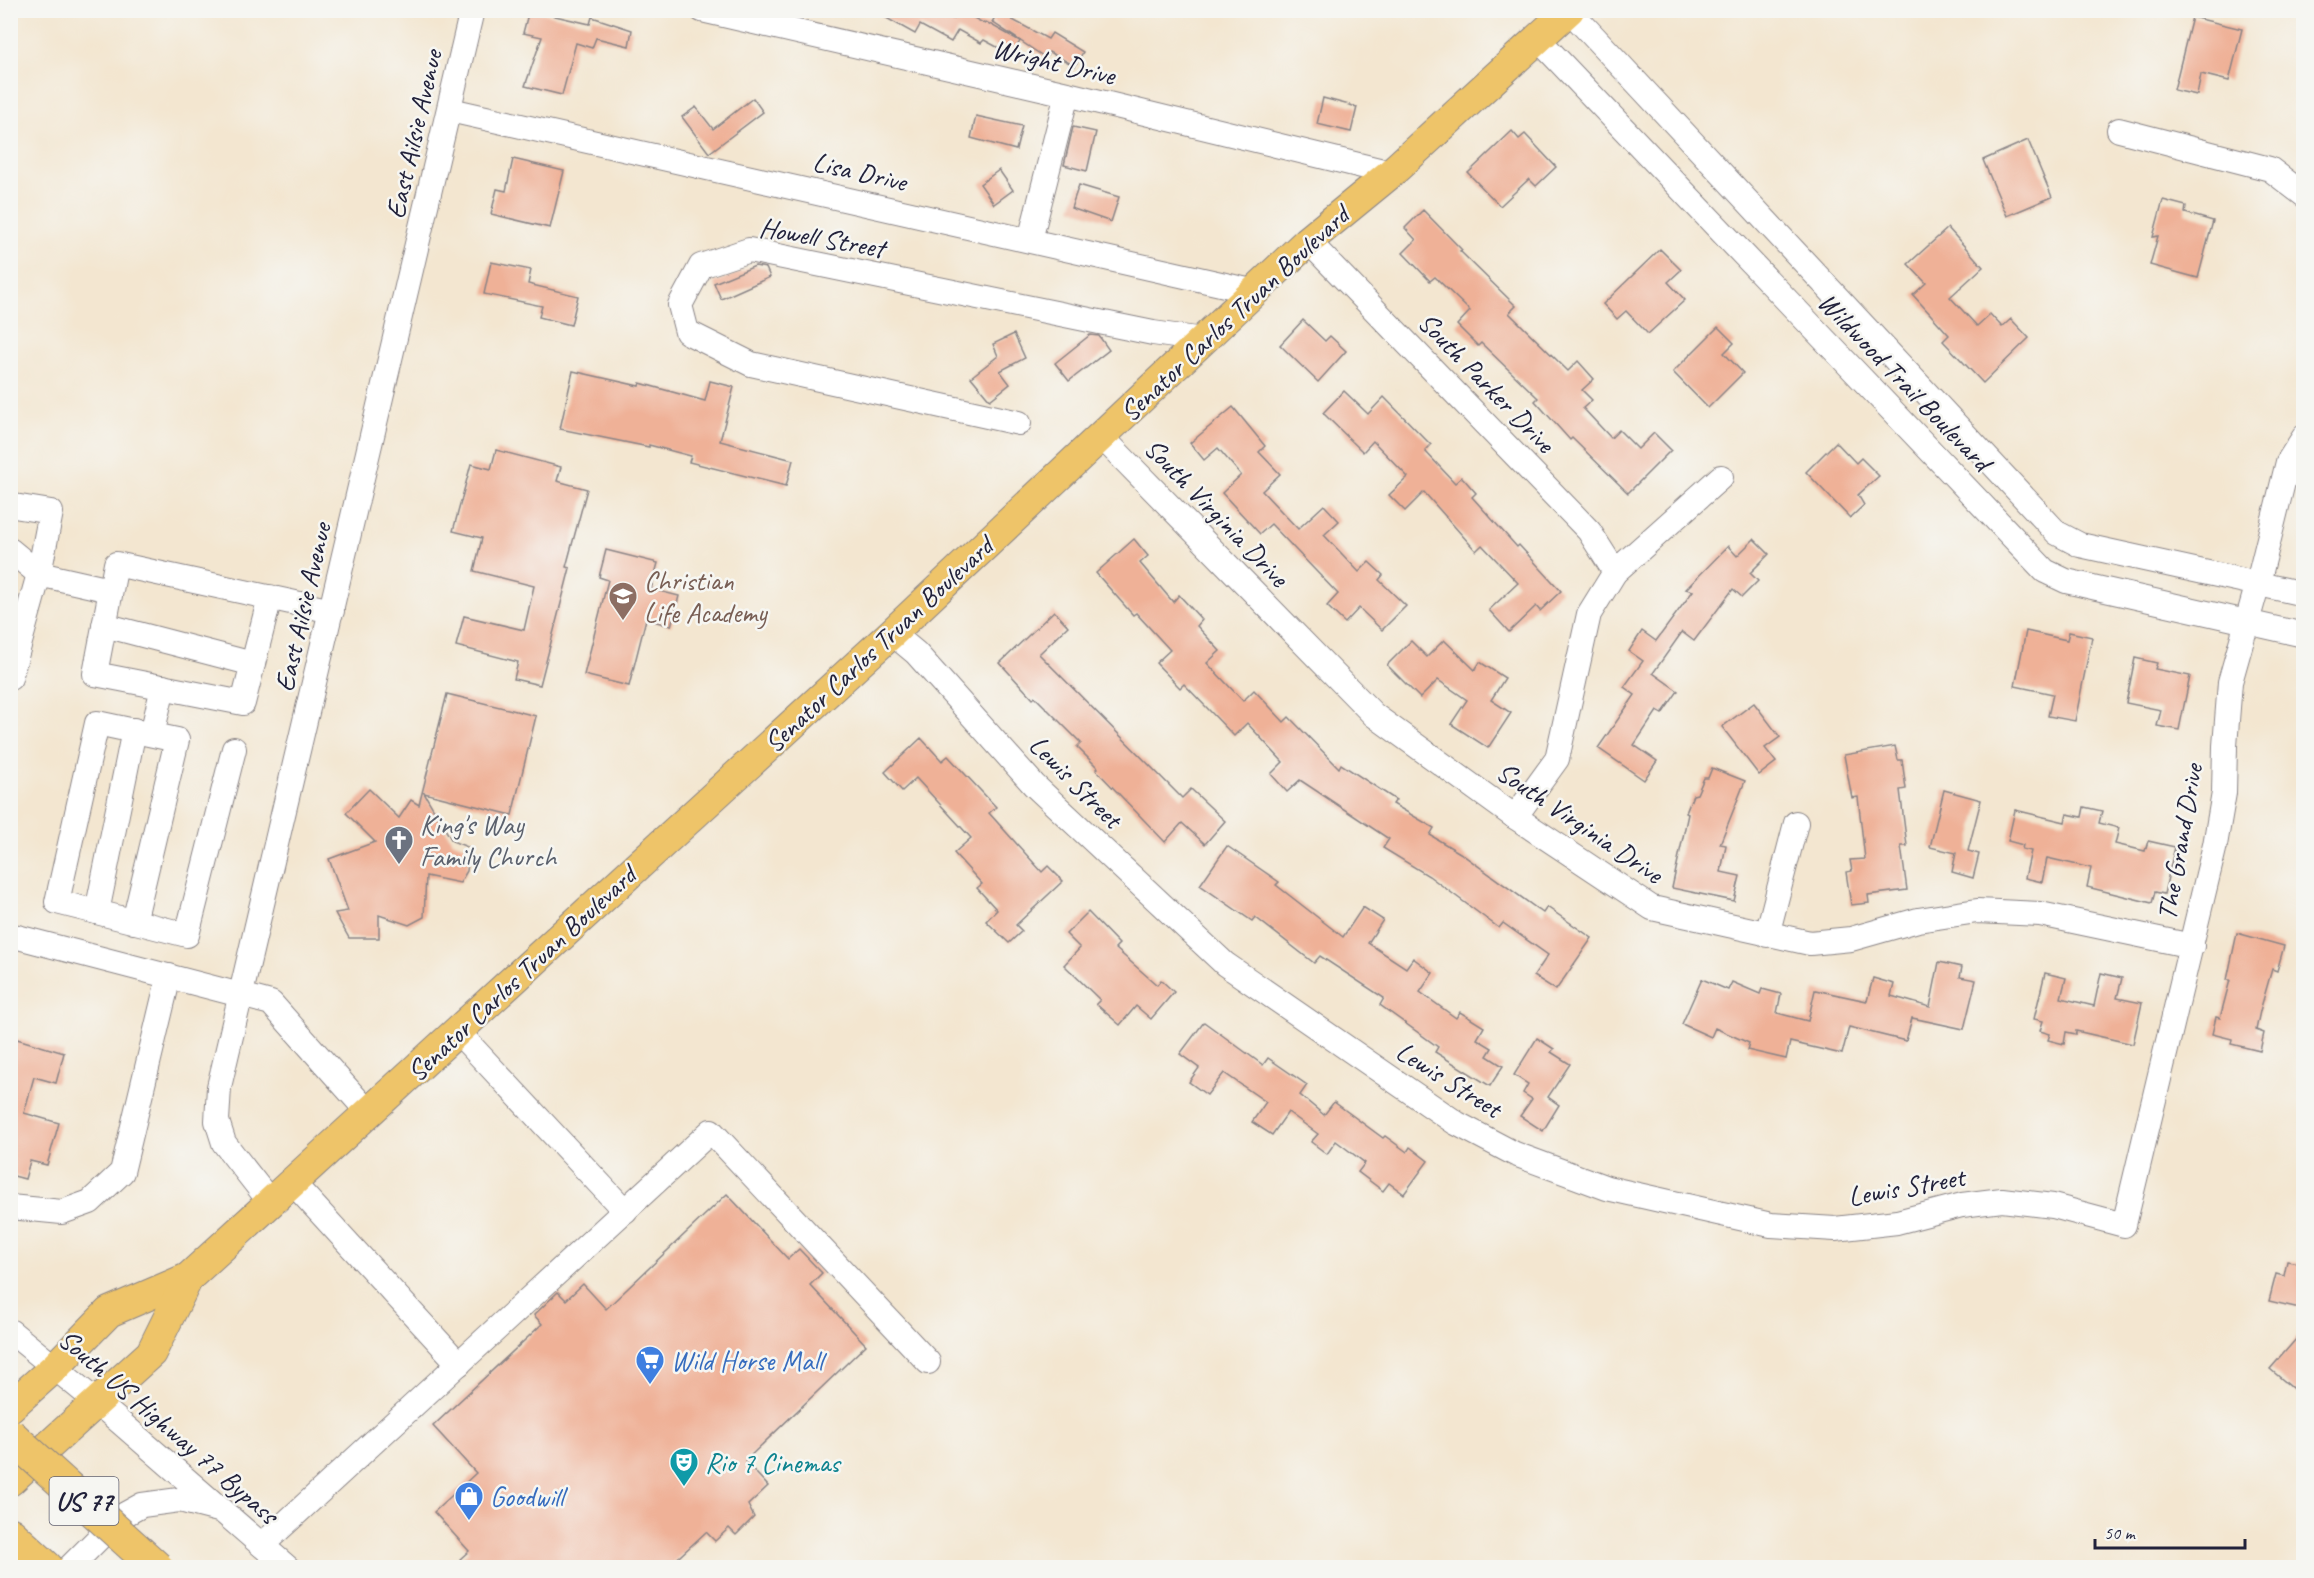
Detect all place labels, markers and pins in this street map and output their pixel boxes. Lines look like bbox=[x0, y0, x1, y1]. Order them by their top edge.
place label: Christian Life Academy bbox=[644, 563, 769, 630]
school or university icon: Christian Life Academy bbox=[607, 580, 639, 622]
place label: King's Way Family Church bbox=[420, 807, 558, 874]
church icon: King's Way Family Church bbox=[383, 824, 415, 866]
place label: Wild Horse Mall bbox=[671, 1343, 828, 1378]
supermarket icon: Wild Horse Mall bbox=[634, 1344, 666, 1386]
place label: Rio 7 Cinemas bbox=[705, 1445, 842, 1480]
theatre icon: Rio 7 Cinemas bbox=[668, 1446, 700, 1488]
place label: Goodwill bbox=[490, 1479, 569, 1514]
shop icon: Goodwill bbox=[453, 1480, 485, 1522]

